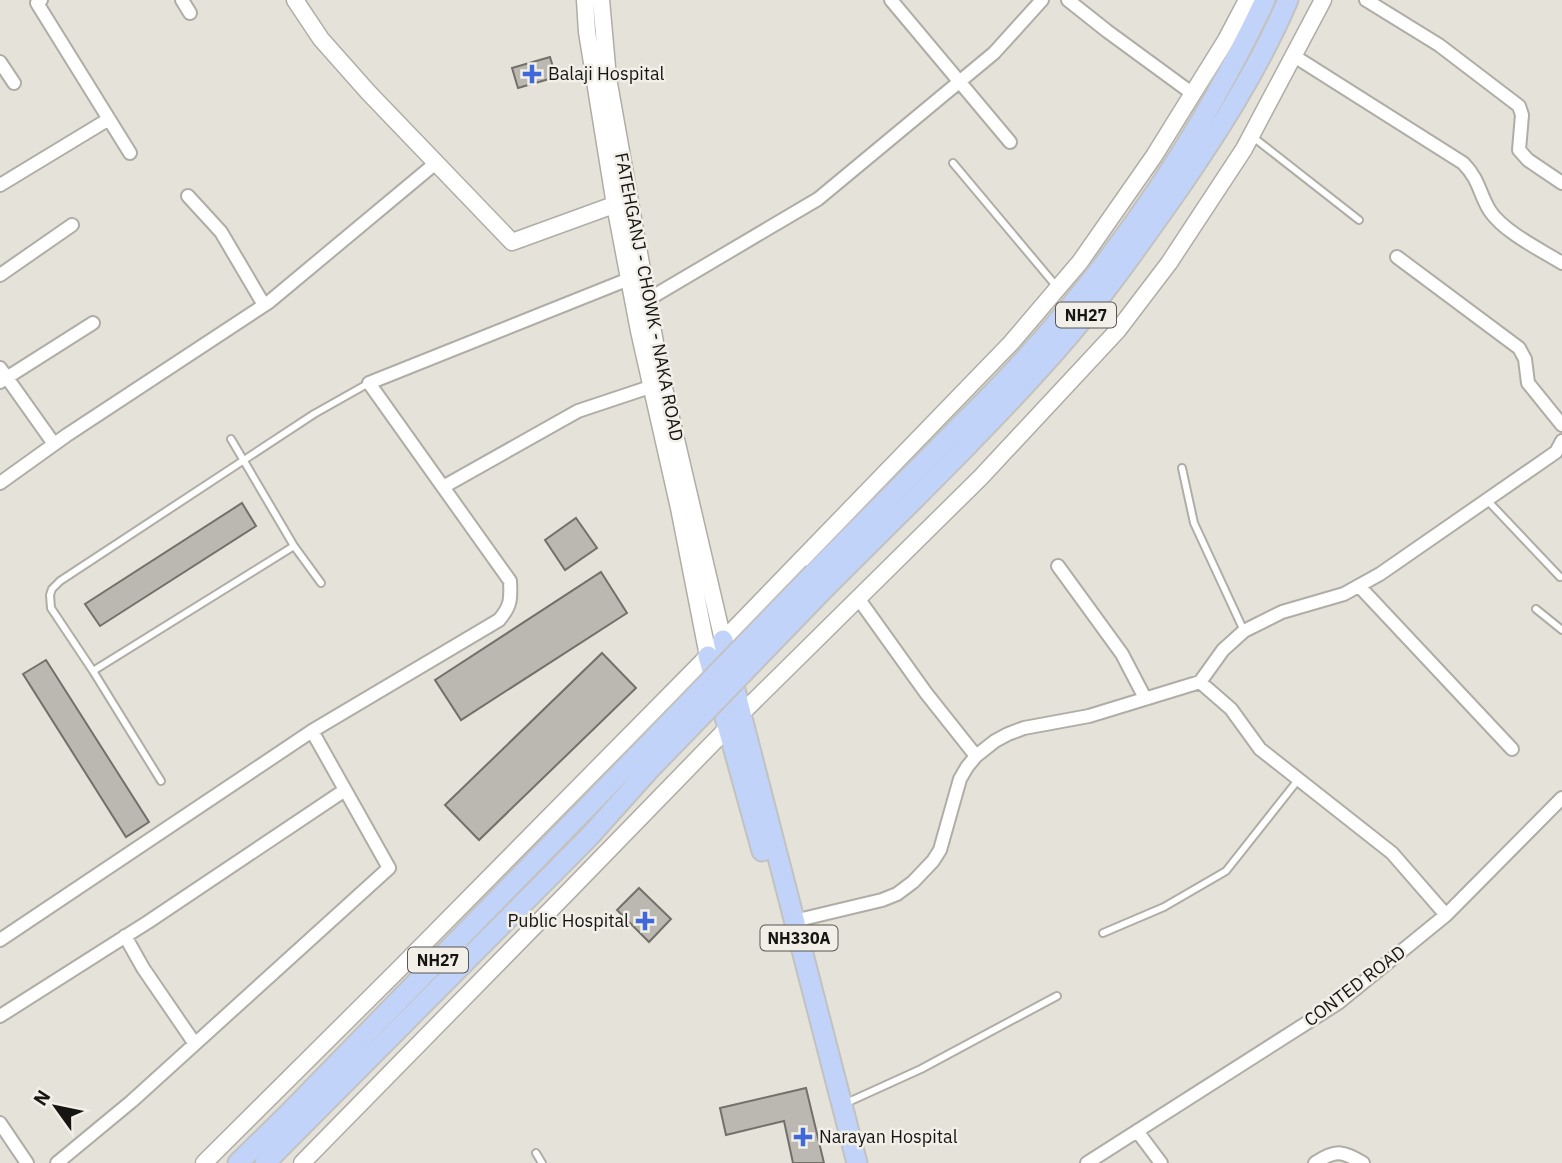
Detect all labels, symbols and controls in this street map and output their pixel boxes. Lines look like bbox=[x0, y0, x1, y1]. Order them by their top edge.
place label: Balaji Hospital bbox=[548, 62, 665, 85]
marker: Balaji Hospital bbox=[522, 64, 542, 84]
street label: FATEHGANJ - CHOWK - NAKA ROAD bbox=[610, 151, 689, 443]
road number: NH27 bbox=[1056, 302, 1116, 328]
place label: Public Hospital bbox=[507, 909, 629, 932]
marker: Public Hospital bbox=[635, 911, 655, 931]
road number: NH330A bbox=[760, 926, 838, 950]
street label: CONTED ROAD bbox=[1299, 940, 1410, 1031]
road number: NH27 bbox=[408, 948, 468, 972]
north arrow bbox=[21, 1072, 91, 1142]
text: N bbox=[28, 1085, 56, 1110]
place label: Narayan Hospital bbox=[819, 1125, 958, 1148]
marker: Narayan Hospital bbox=[793, 1127, 813, 1147]

